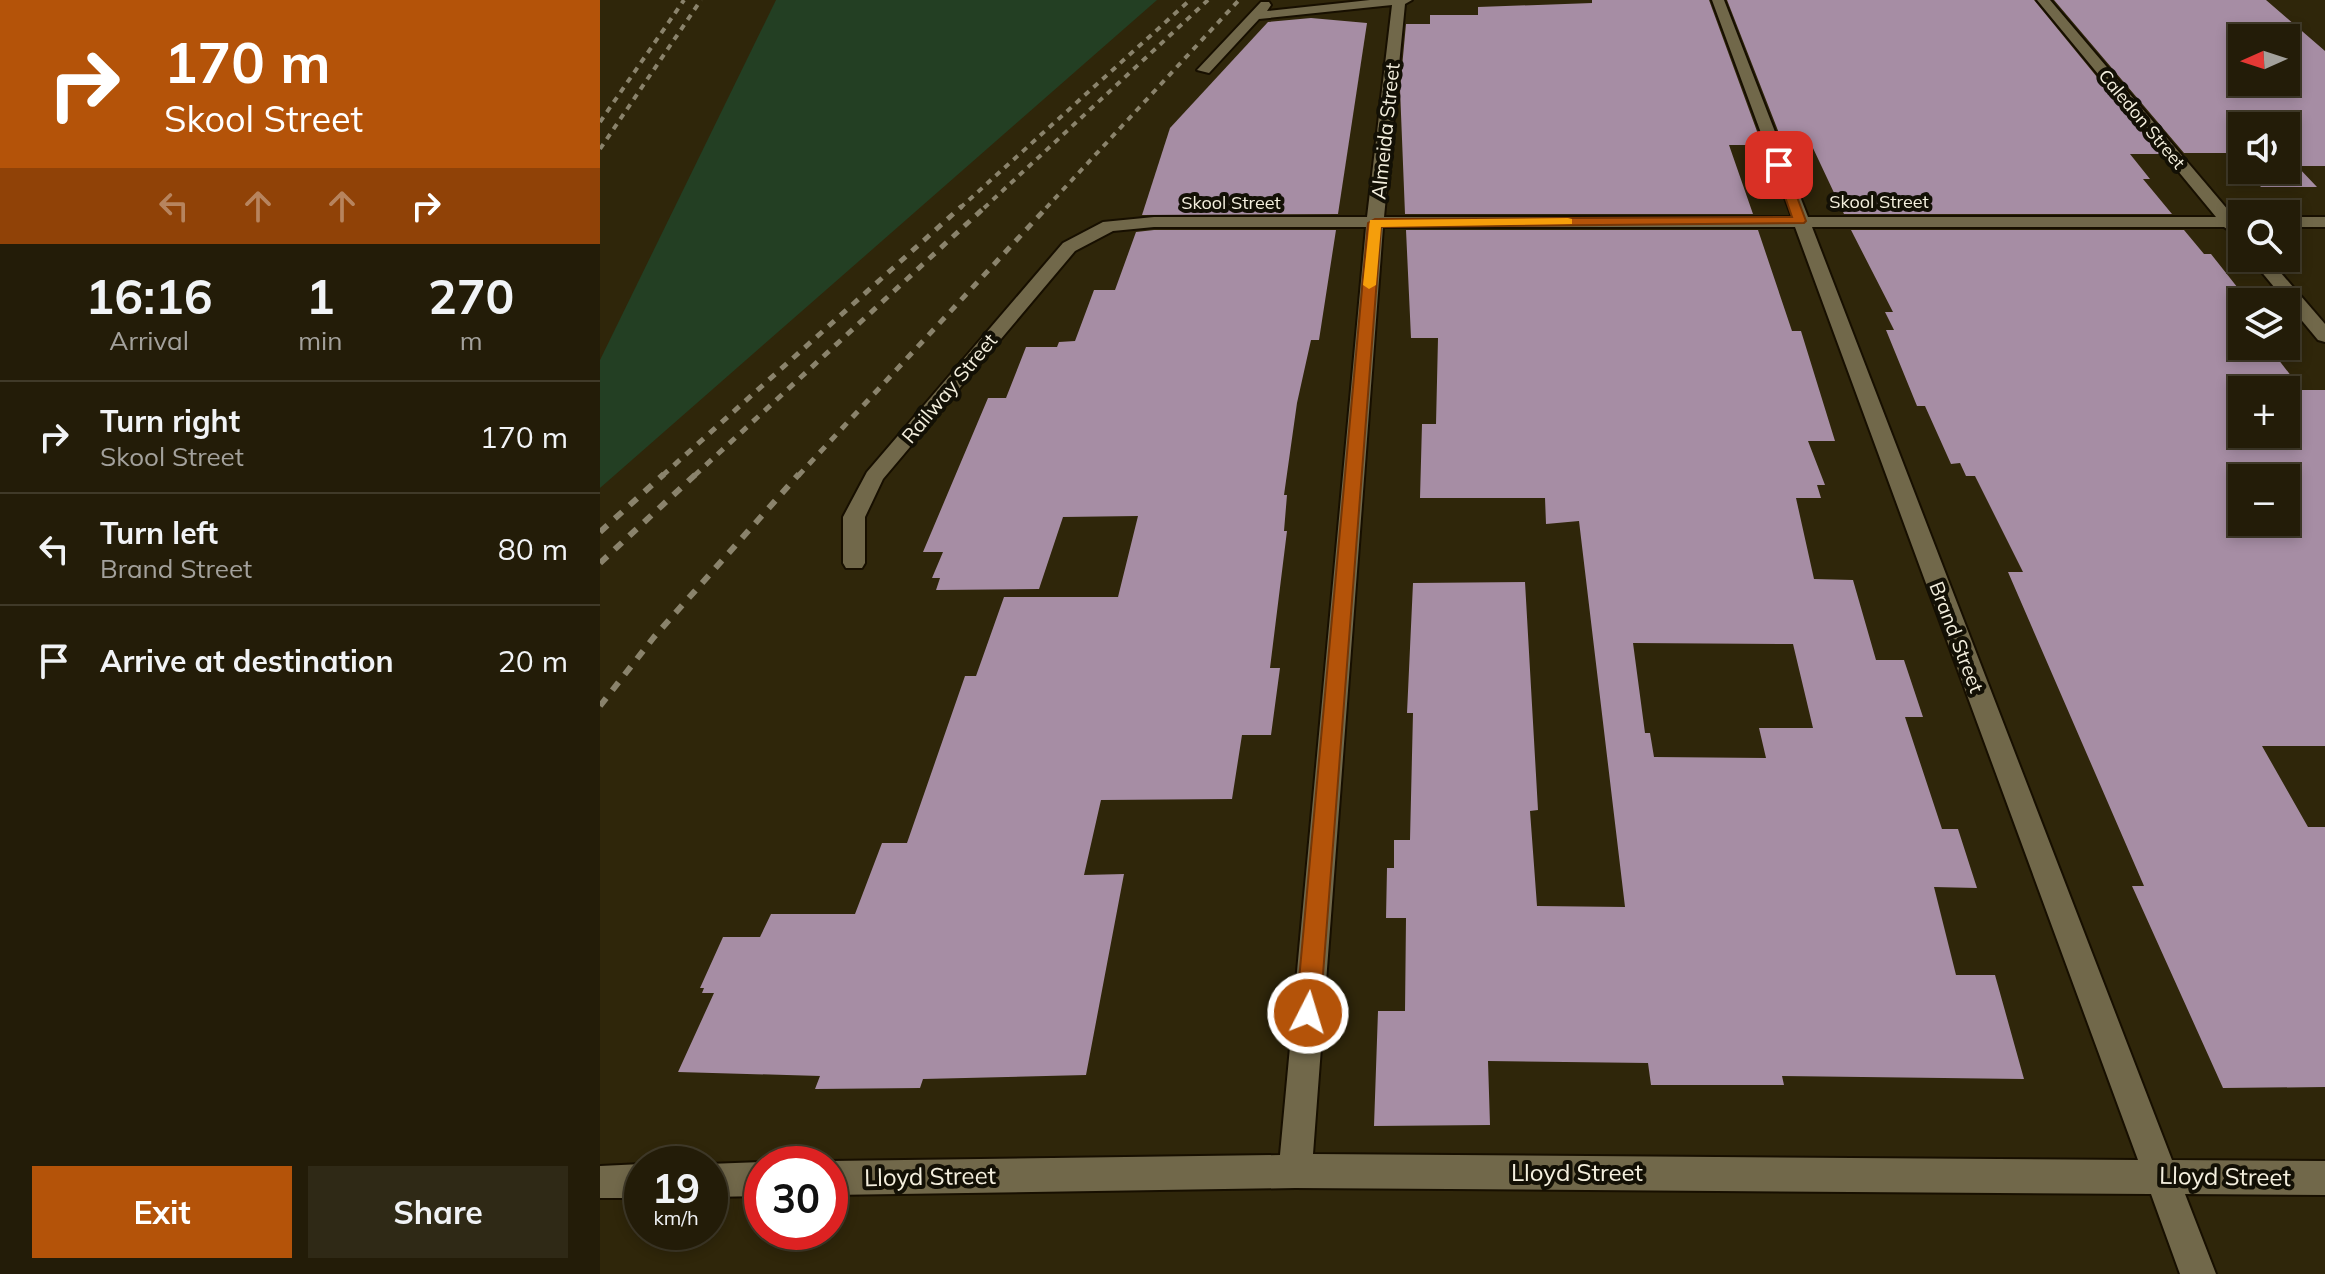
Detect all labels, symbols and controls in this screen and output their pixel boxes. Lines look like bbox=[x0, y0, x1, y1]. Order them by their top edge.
north arrow bbox=[2228, 24, 2300, 96]
map controls bbox=[2228, 24, 2300, 536]
text: 170 m bbox=[164, 27, 331, 97]
icon: right bbox=[32, 32, 136, 136]
street label: Almeida Street bbox=[1365, 61, 1405, 201]
street label: Caledon Street bbox=[2094, 64, 2190, 174]
text: Skool Street bbox=[164, 96, 363, 141]
button: sound bbox=[2228, 112, 2300, 184]
pin bbox=[1745, 131, 1813, 199]
icon: arrive bbox=[1757, 143, 1801, 187]
icon: left bbox=[152, 184, 196, 228]
icon: ahead bbox=[236, 184, 280, 228]
icon: ahead bbox=[320, 184, 364, 228]
icon: right bbox=[404, 184, 448, 228]
street label: Skool Street bbox=[1829, 190, 1929, 213]
street label: Skool Street bbox=[1181, 191, 1281, 214]
button: search bbox=[2228, 200, 2300, 272]
text: 16:16 bbox=[86, 266, 213, 326]
text: 1 bbox=[306, 266, 335, 326]
text: 270 bbox=[428, 266, 514, 326]
button: layers bbox=[2228, 288, 2300, 360]
text: Arrival bbox=[109, 324, 189, 357]
text: min bbox=[298, 324, 342, 357]
text: m bbox=[460, 324, 483, 357]
street label: Railway Street bbox=[896, 328, 1002, 448]
button: + bbox=[2228, 376, 2300, 448]
text: Turn right bbox=[100, 402, 240, 440]
icon: right bbox=[32, 415, 76, 459]
text: 170 m bbox=[480, 418, 568, 456]
text: Skool Street bbox=[100, 440, 244, 473]
button: − bbox=[2228, 464, 2300, 536]
text: Turn left bbox=[100, 514, 218, 552]
icon: left bbox=[32, 527, 76, 571]
text: 80 m bbox=[498, 530, 568, 568]
text: Brand Street bbox=[100, 552, 252, 585]
street label: Brand Street bbox=[1924, 578, 1990, 696]
icon: arrive bbox=[32, 639, 76, 683]
text: Arrive at destination bbox=[100, 642, 394, 680]
text: 20 m bbox=[498, 642, 568, 680]
position arrow bbox=[1266, 971, 1350, 1055]
speed limit sign: 30 bbox=[744, 1146, 848, 1250]
street label: Lloyd Street bbox=[1511, 1157, 1643, 1187]
street label: Lloyd Street bbox=[864, 1160, 996, 1192]
street label: Lloyd Street bbox=[2159, 1160, 2291, 1192]
text: 19 bbox=[652, 1163, 700, 1213]
button: Exit bbox=[32, 1166, 292, 1258]
button: Share bbox=[308, 1166, 568, 1258]
text: km/h bbox=[653, 1205, 699, 1230]

